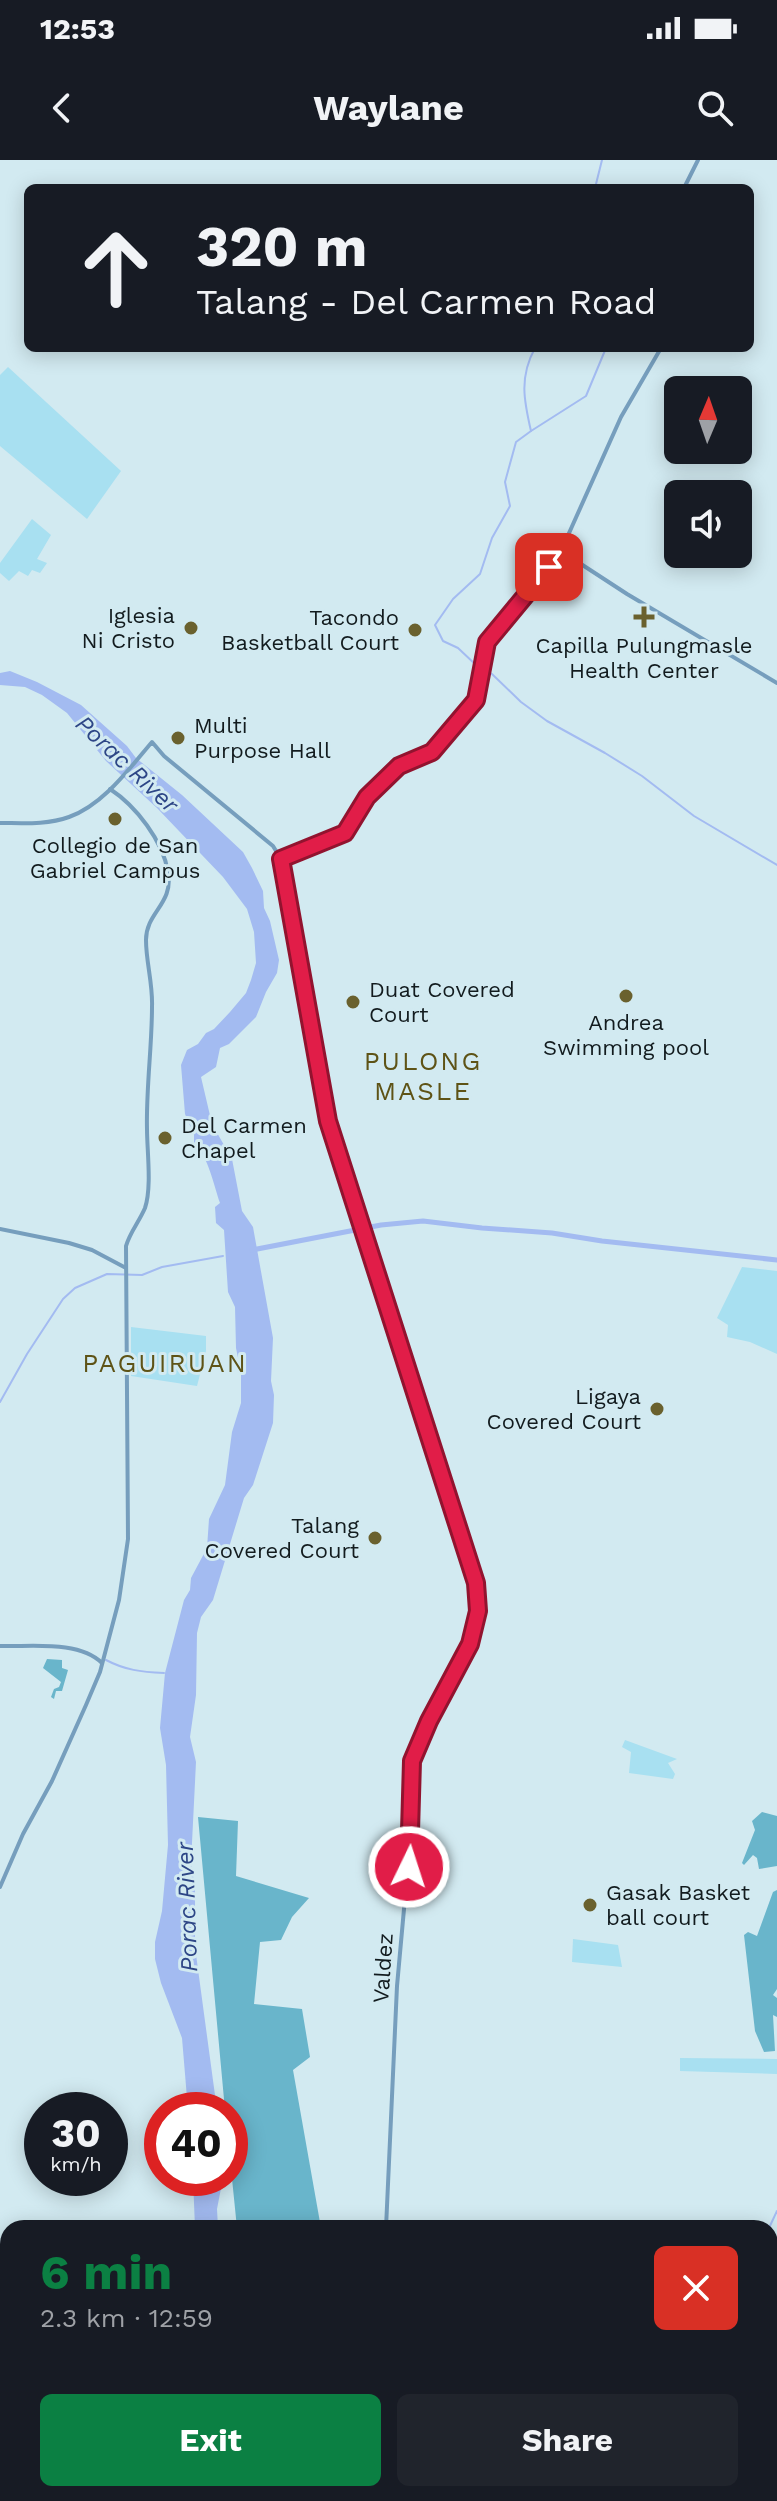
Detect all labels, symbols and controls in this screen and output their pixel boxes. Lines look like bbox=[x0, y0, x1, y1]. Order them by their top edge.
text: 12:53 bbox=[40, 11, 115, 46]
icon: back bbox=[40, 86, 84, 130]
icon: search bbox=[693, 86, 737, 130]
text: Waylane bbox=[313, 87, 464, 129]
text: 320 m bbox=[196, 214, 367, 280]
icon: ahead bbox=[64, 216, 168, 320]
text: Talang - Del Carmen Road bbox=[196, 281, 656, 323]
north arrow bbox=[664, 376, 752, 464]
map controls bbox=[664, 376, 752, 568]
button: sound bbox=[664, 480, 752, 568]
pin bbox=[515, 533, 583, 601]
icon: arrive bbox=[527, 545, 571, 589]
place label: Iglesia Ni Cristo bbox=[82, 603, 175, 653]
place label: Tacondo Basketball Court bbox=[221, 605, 399, 655]
marker: Capilla Pulungmasle Health Center bbox=[633, 606, 655, 628]
marker: Iglesia Ni Cristo bbox=[182, 619, 200, 637]
marker: Tacondo Basketball Court bbox=[406, 621, 424, 639]
place label: Capilla Pulungmasle Health Center bbox=[535, 633, 753, 683]
water label: Porac River bbox=[70, 709, 185, 820]
place label: Multi Purpose Hall bbox=[194, 713, 331, 763]
marker: Multi Purpose Hall bbox=[169, 729, 187, 747]
marker: Collegio de San Gabriel Campus bbox=[106, 810, 124, 828]
place label: Collegio de San Gabriel Campus bbox=[30, 833, 200, 883]
place label: Duat Covered Court bbox=[369, 977, 515, 1027]
marker: Andrea Swimming pool bbox=[617, 987, 635, 1005]
marker: Duat Covered Court bbox=[344, 993, 362, 1011]
place label: Andrea Swimming pool bbox=[543, 1010, 709, 1060]
district label: PULONG MASLE bbox=[364, 1046, 482, 1106]
place label: Del Carmen Chapel bbox=[181, 1113, 307, 1163]
marker: Del Carmen Chapel bbox=[156, 1129, 174, 1147]
district label: PAGUIRUAN bbox=[82, 1348, 248, 1378]
place label: Ligaya Covered Court bbox=[487, 1384, 641, 1434]
marker: Ligaya Covered Court bbox=[648, 1400, 666, 1418]
place label: Talang Covered Court bbox=[205, 1513, 359, 1563]
marker: Talang Covered Court bbox=[366, 1529, 384, 1547]
position arrow bbox=[367, 1825, 451, 1909]
water label: Porac River bbox=[171, 1840, 203, 1973]
place label: Gasak Basket ball court bbox=[606, 1880, 750, 1930]
marker: Gasak Basket ball court bbox=[581, 1896, 599, 1914]
street label: Valdez bbox=[368, 1932, 398, 2004]
speed limit sign: 40 bbox=[144, 2092, 248, 2196]
text: 30 bbox=[51, 2110, 101, 2157]
text: km/h bbox=[50, 2152, 102, 2176]
text: 6 min bbox=[40, 2244, 172, 2301]
button: close bbox=[654, 2246, 738, 2330]
text: 2.3 km · 12:59 bbox=[40, 2303, 213, 2333]
button: Exit bbox=[40, 2394, 381, 2486]
button: Share bbox=[397, 2394, 738, 2486]

